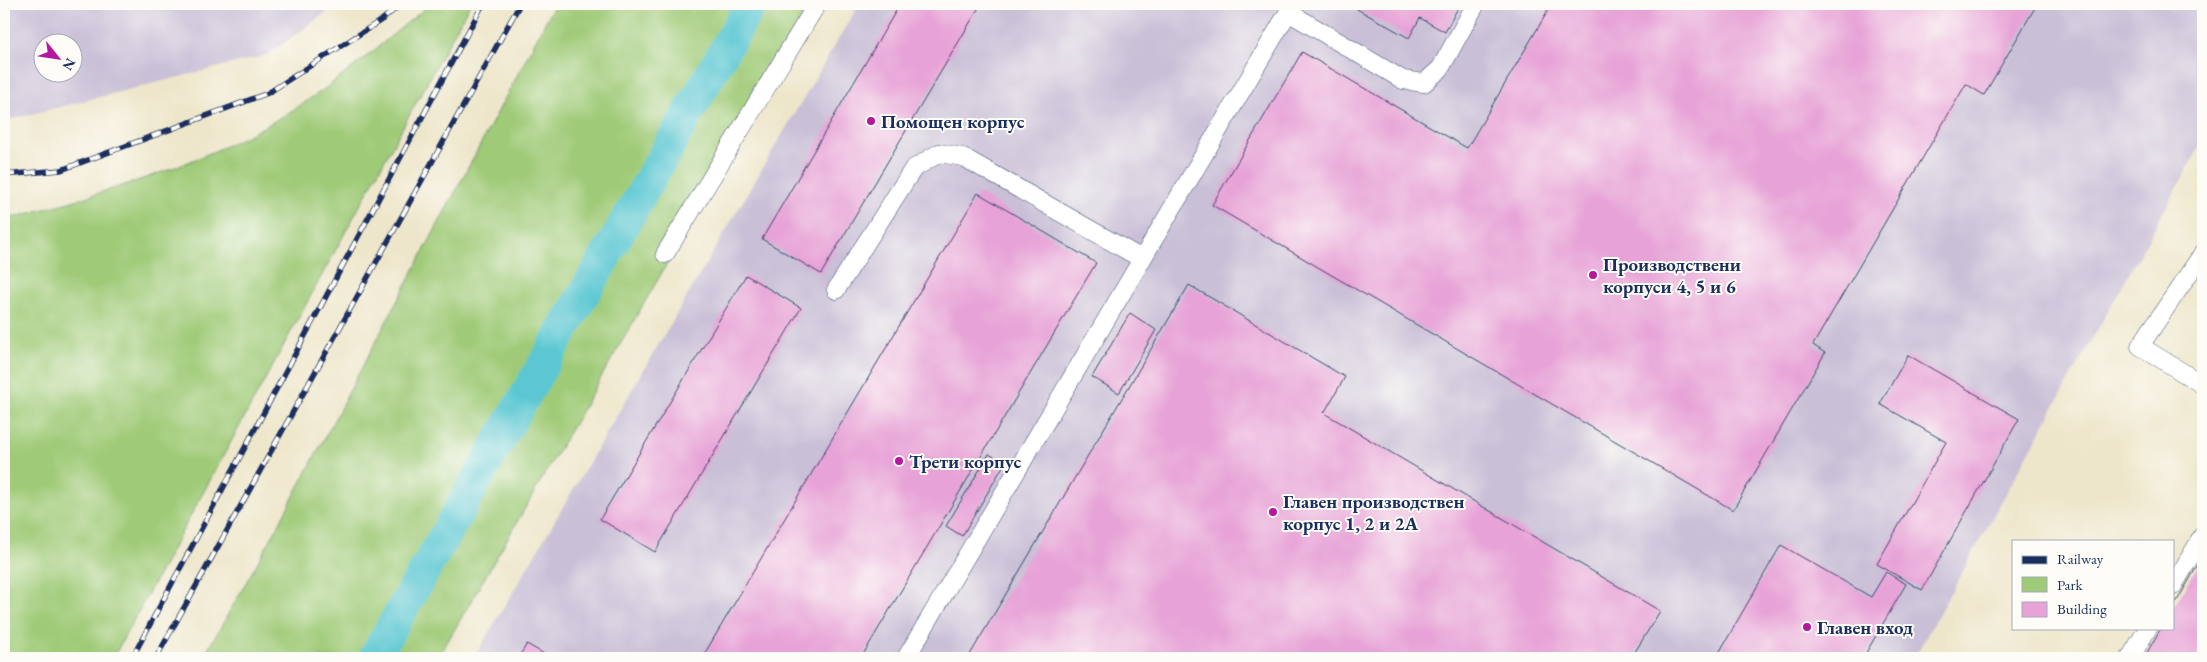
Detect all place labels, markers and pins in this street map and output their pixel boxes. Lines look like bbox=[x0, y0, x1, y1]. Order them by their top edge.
place label: Помощен корпус bbox=[881, 109, 1025, 134]
marker: Помощен корпус bbox=[865, 115, 877, 127]
place label: Производствени корпуси 4, 5 и 6 bbox=[1603, 252, 1741, 299]
marker: Производствени корпуси 4, 5 и 6 bbox=[1587, 269, 1599, 281]
place label: Трети корпус bbox=[909, 449, 1021, 474]
marker: Трети корпус bbox=[893, 455, 905, 467]
place label: Главен производствен корпус 1, 2 и 2А bbox=[1283, 489, 1464, 536]
marker: Главен производствен корпус 1, 2 и 2А bbox=[1267, 506, 1279, 518]
place label: Главен вход bbox=[1817, 615, 1913, 640]
marker: Главен вход bbox=[1801, 621, 1813, 633]

